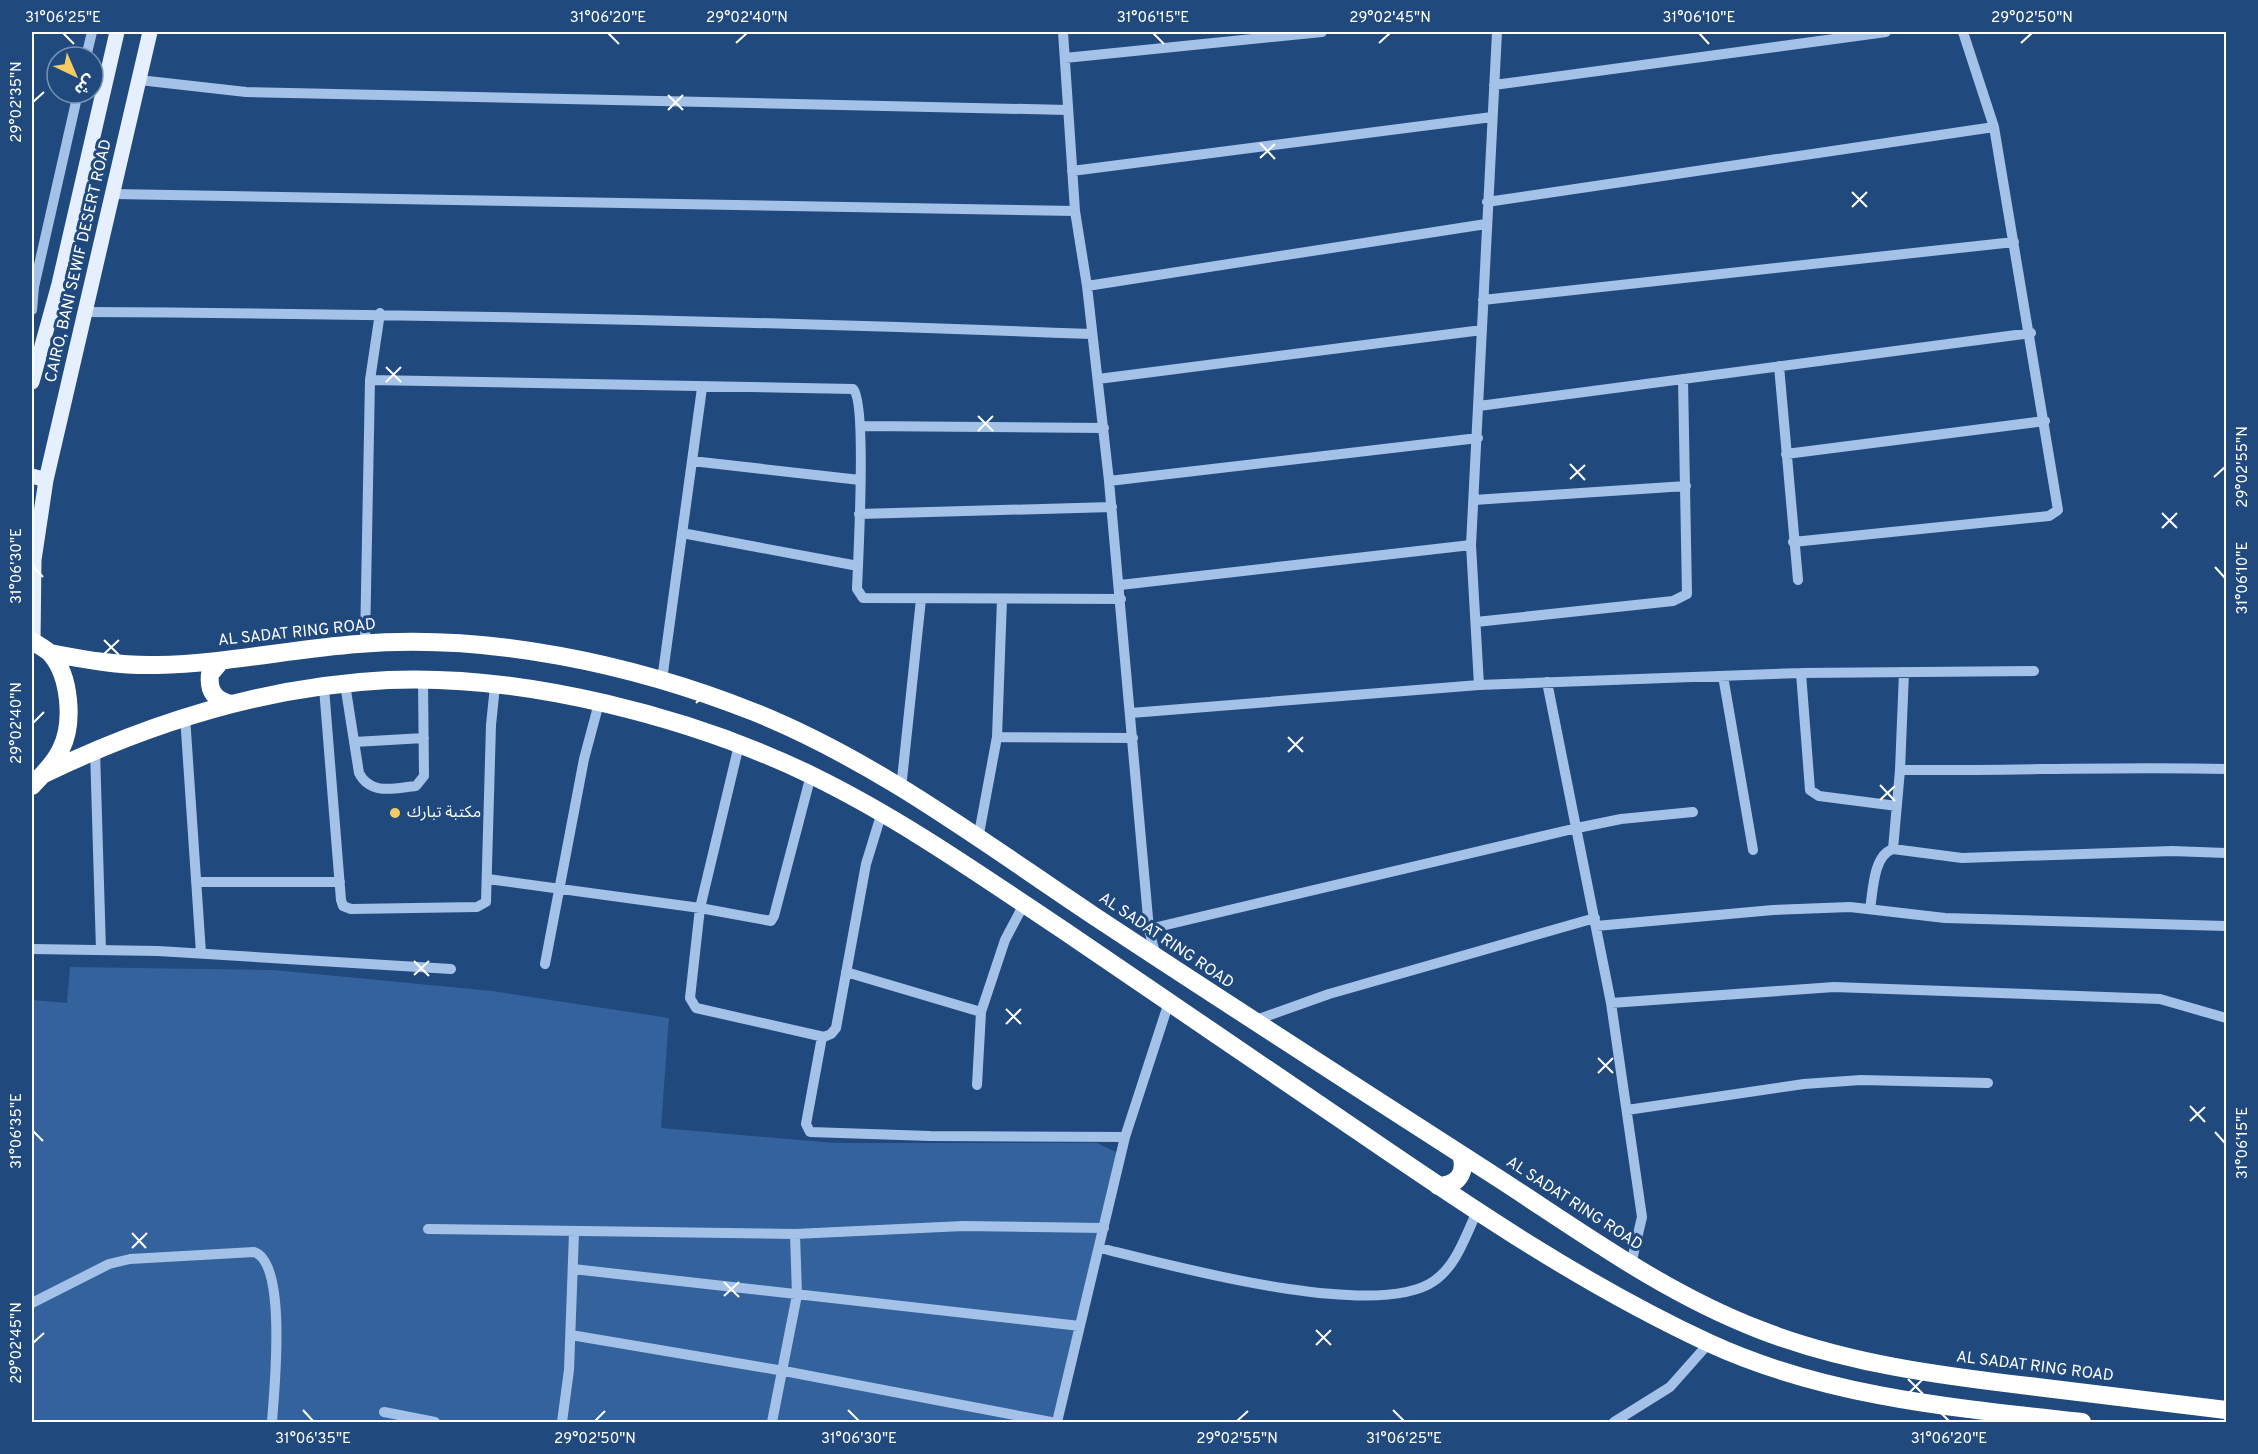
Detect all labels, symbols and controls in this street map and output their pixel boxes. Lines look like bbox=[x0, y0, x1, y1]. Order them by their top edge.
text: 31°06'25"E bbox=[25, 9, 101, 28]
text: 31°06'20"E bbox=[570, 9, 646, 28]
text: 29°02'40"N bbox=[706, 9, 788, 28]
text: 31°06'15"E bbox=[1117, 9, 1189, 28]
text: 29°02'45"N bbox=[1349, 9, 1431, 28]
text: 31°06'10"E bbox=[1663, 9, 1735, 28]
text: 29°02'50"N bbox=[1991, 9, 2073, 28]
north arrow bbox=[45, 45, 105, 105]
text: 29°02'35"N bbox=[8, 61, 27, 143]
text: ش bbox=[69, 70, 99, 99]
street label: CAIRO, BANI SEWIF DESERT ROAD bbox=[41, 137, 117, 385]
text: 29°02'55"N bbox=[2234, 426, 2253, 508]
text: 31°06'30"E bbox=[8, 528, 27, 604]
text: 31°06'10"E bbox=[2234, 542, 2253, 614]
street label: AL SADAT RING ROAD bbox=[217, 615, 377, 651]
text: 29°02'40"N bbox=[8, 682, 27, 764]
place label: مكتبة تبارك bbox=[407, 803, 481, 823]
marker: مكتبة تبارك bbox=[388, 806, 402, 820]
street label: AL SADAT RING ROAD bbox=[1095, 888, 1237, 994]
text: 31°06'35"E bbox=[8, 1093, 27, 1169]
text: 31°06'15"E bbox=[2234, 1107, 2253, 1179]
street label: AL SADAT RING ROAD bbox=[1502, 1152, 1646, 1256]
text: 29°02'45"N bbox=[8, 1302, 27, 1384]
street label: AL SADAT RING ROAD bbox=[1955, 1347, 2115, 1387]
text: 31°06'35"E bbox=[275, 1430, 351, 1449]
text: 29°02'50"N bbox=[554, 1430, 636, 1449]
text: 31°06'30"E bbox=[821, 1430, 897, 1449]
text: 29°02'55"N bbox=[1196, 1430, 1278, 1449]
text: 31°06'25"E bbox=[1366, 1430, 1442, 1449]
text: 31°06'20"E bbox=[1911, 1430, 1987, 1449]

